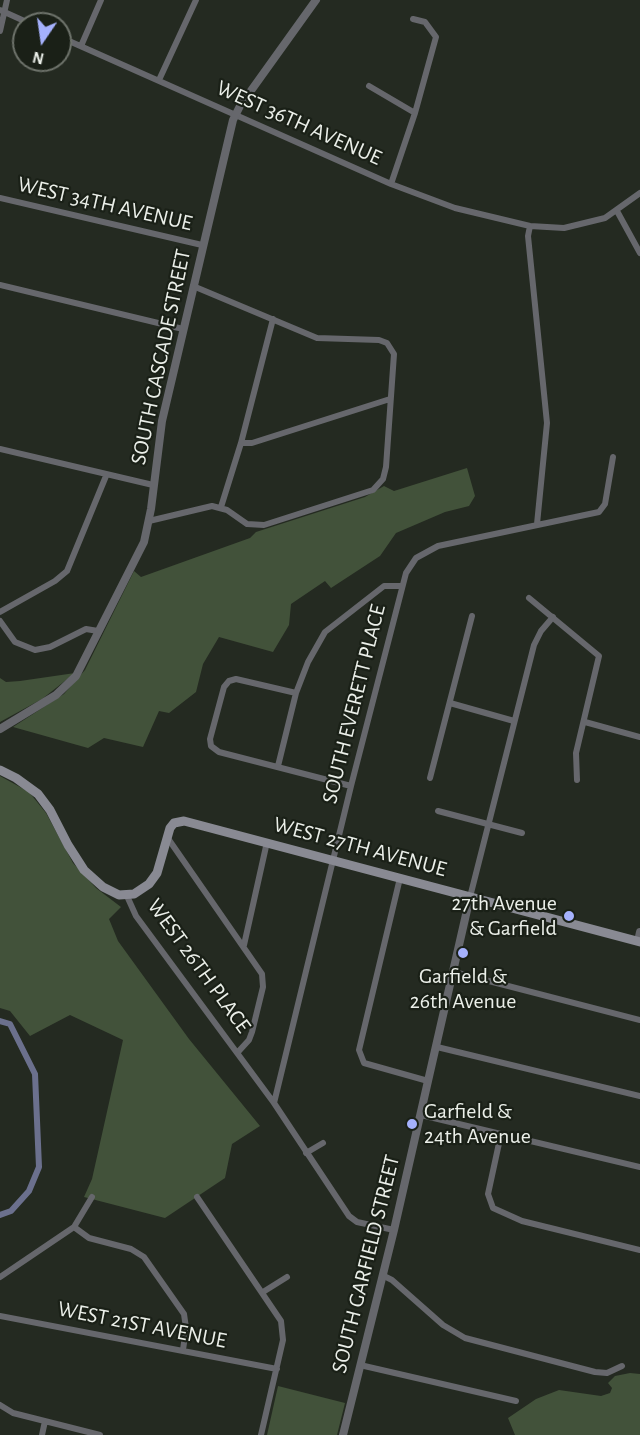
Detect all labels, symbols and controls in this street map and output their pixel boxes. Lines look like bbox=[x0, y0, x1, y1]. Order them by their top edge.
north arrow bbox=[12, 12, 72, 72]
text: N bbox=[31, 49, 46, 67]
street label: WEST 36TH AVENUE bbox=[212, 75, 386, 171]
street label: WEST 34TH AVENUE bbox=[15, 171, 195, 237]
street label: SOUTH CASCADE STREET bbox=[125, 247, 197, 467]
street label: SOUTH EVERETT PLACE bbox=[316, 602, 392, 806]
street label: WEST 27TH AVENUE bbox=[271, 811, 449, 883]
place label: 27th Avenue & Garfield bbox=[452, 890, 557, 942]
street label: WEST 26TH PLACE bbox=[141, 894, 257, 1038]
marker: 27th Avenue & Garfield bbox=[562, 909, 576, 923]
marker: Garfield & 26th Avenue bbox=[456, 946, 470, 960]
place label: Garfield & 26th Avenue bbox=[410, 963, 516, 1014]
place label: Garfield & 24th Avenue bbox=[424, 1098, 531, 1150]
marker: Garfield & 24th Avenue bbox=[405, 1117, 419, 1131]
street label: SOUTH GARFIELD STREET bbox=[326, 1152, 406, 1376]
street label: WEST 21ST AVENUE bbox=[55, 1296, 229, 1354]

